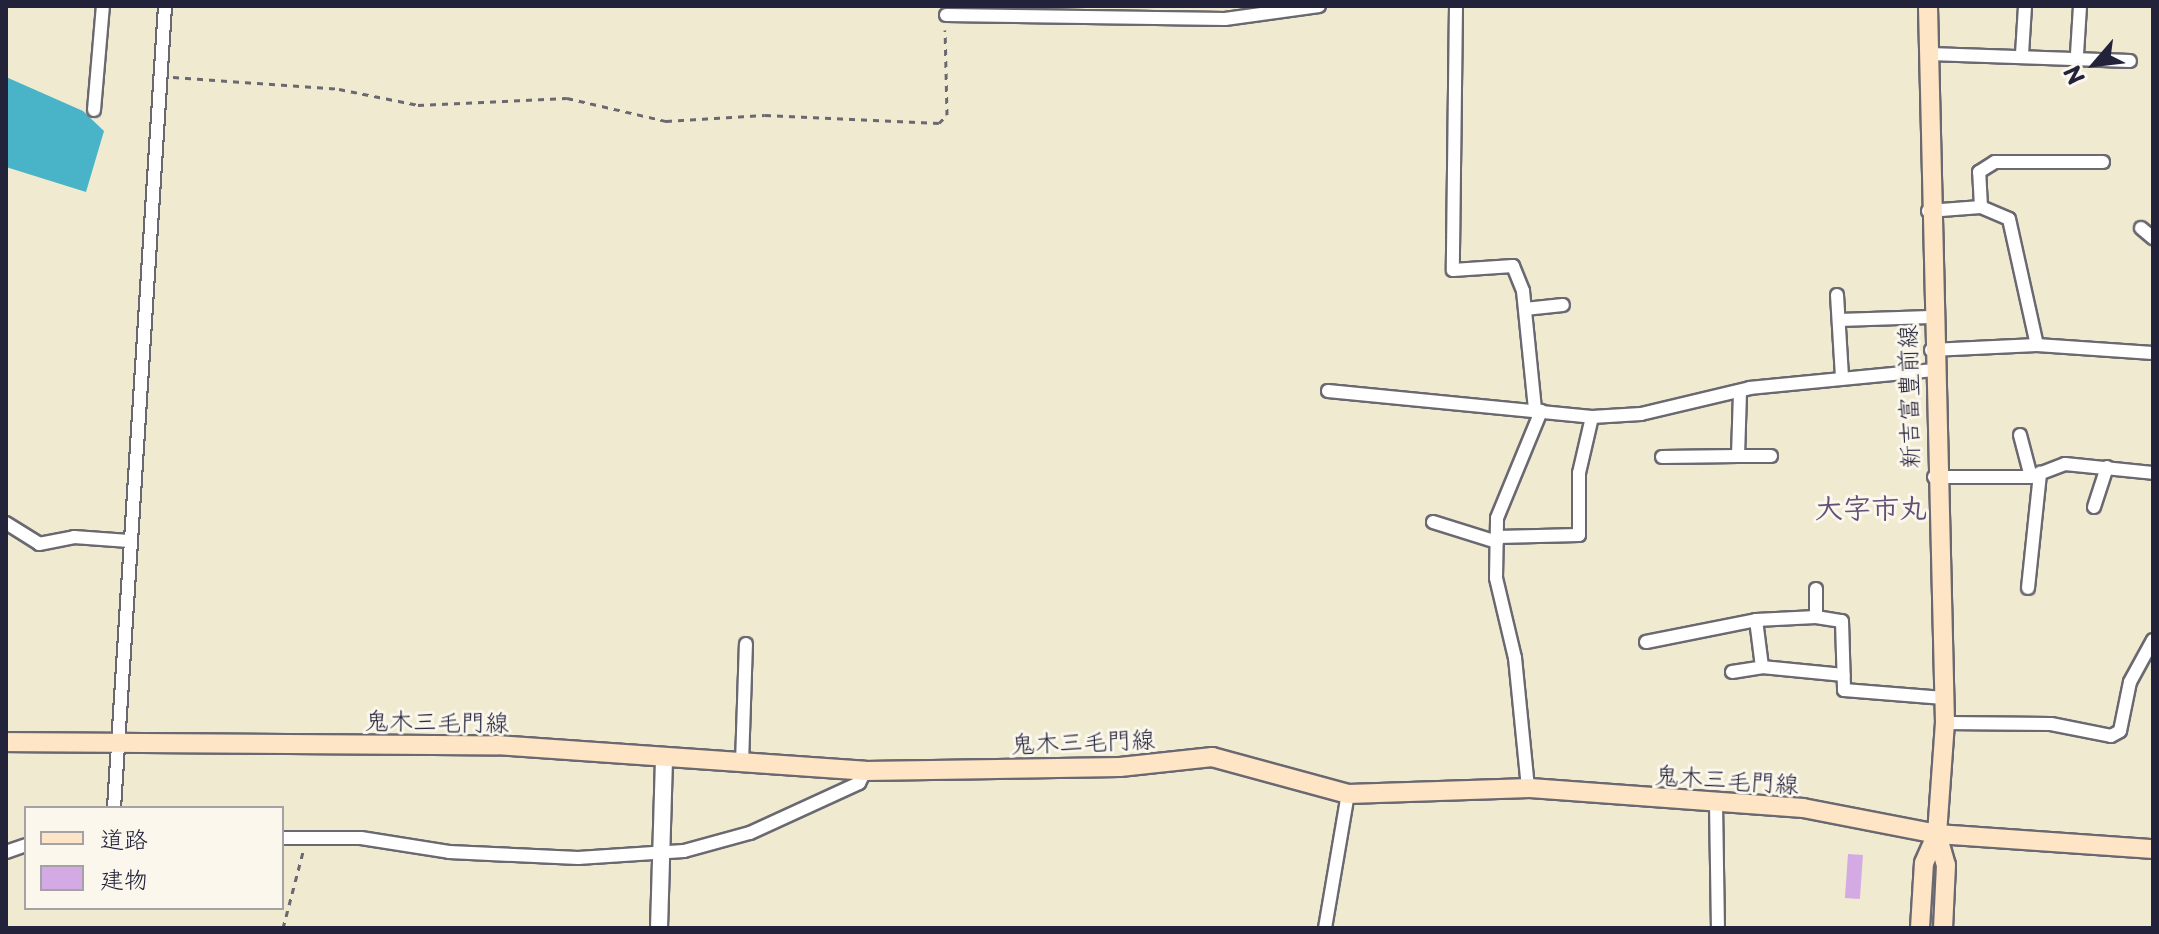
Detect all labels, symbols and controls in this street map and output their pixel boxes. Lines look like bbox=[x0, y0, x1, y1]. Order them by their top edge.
north arrow bbox=[2055, 24, 2135, 104]
text: N bbox=[2055, 60, 2092, 91]
street label: 新吉富豊前線 bbox=[1892, 325, 1924, 469]
district label: 大字市丸 bbox=[1815, 490, 1927, 524]
street label: 鬼木三毛門線 bbox=[365, 705, 509, 737]
street label: 鬼木三毛門線 bbox=[1011, 724, 1155, 758]
street label: 鬼木三毛門線 bbox=[1654, 760, 1800, 798]
legend bbox=[24, 806, 284, 910]
text: 道路 bbox=[100, 820, 148, 856]
text: 建物 bbox=[100, 860, 148, 896]

